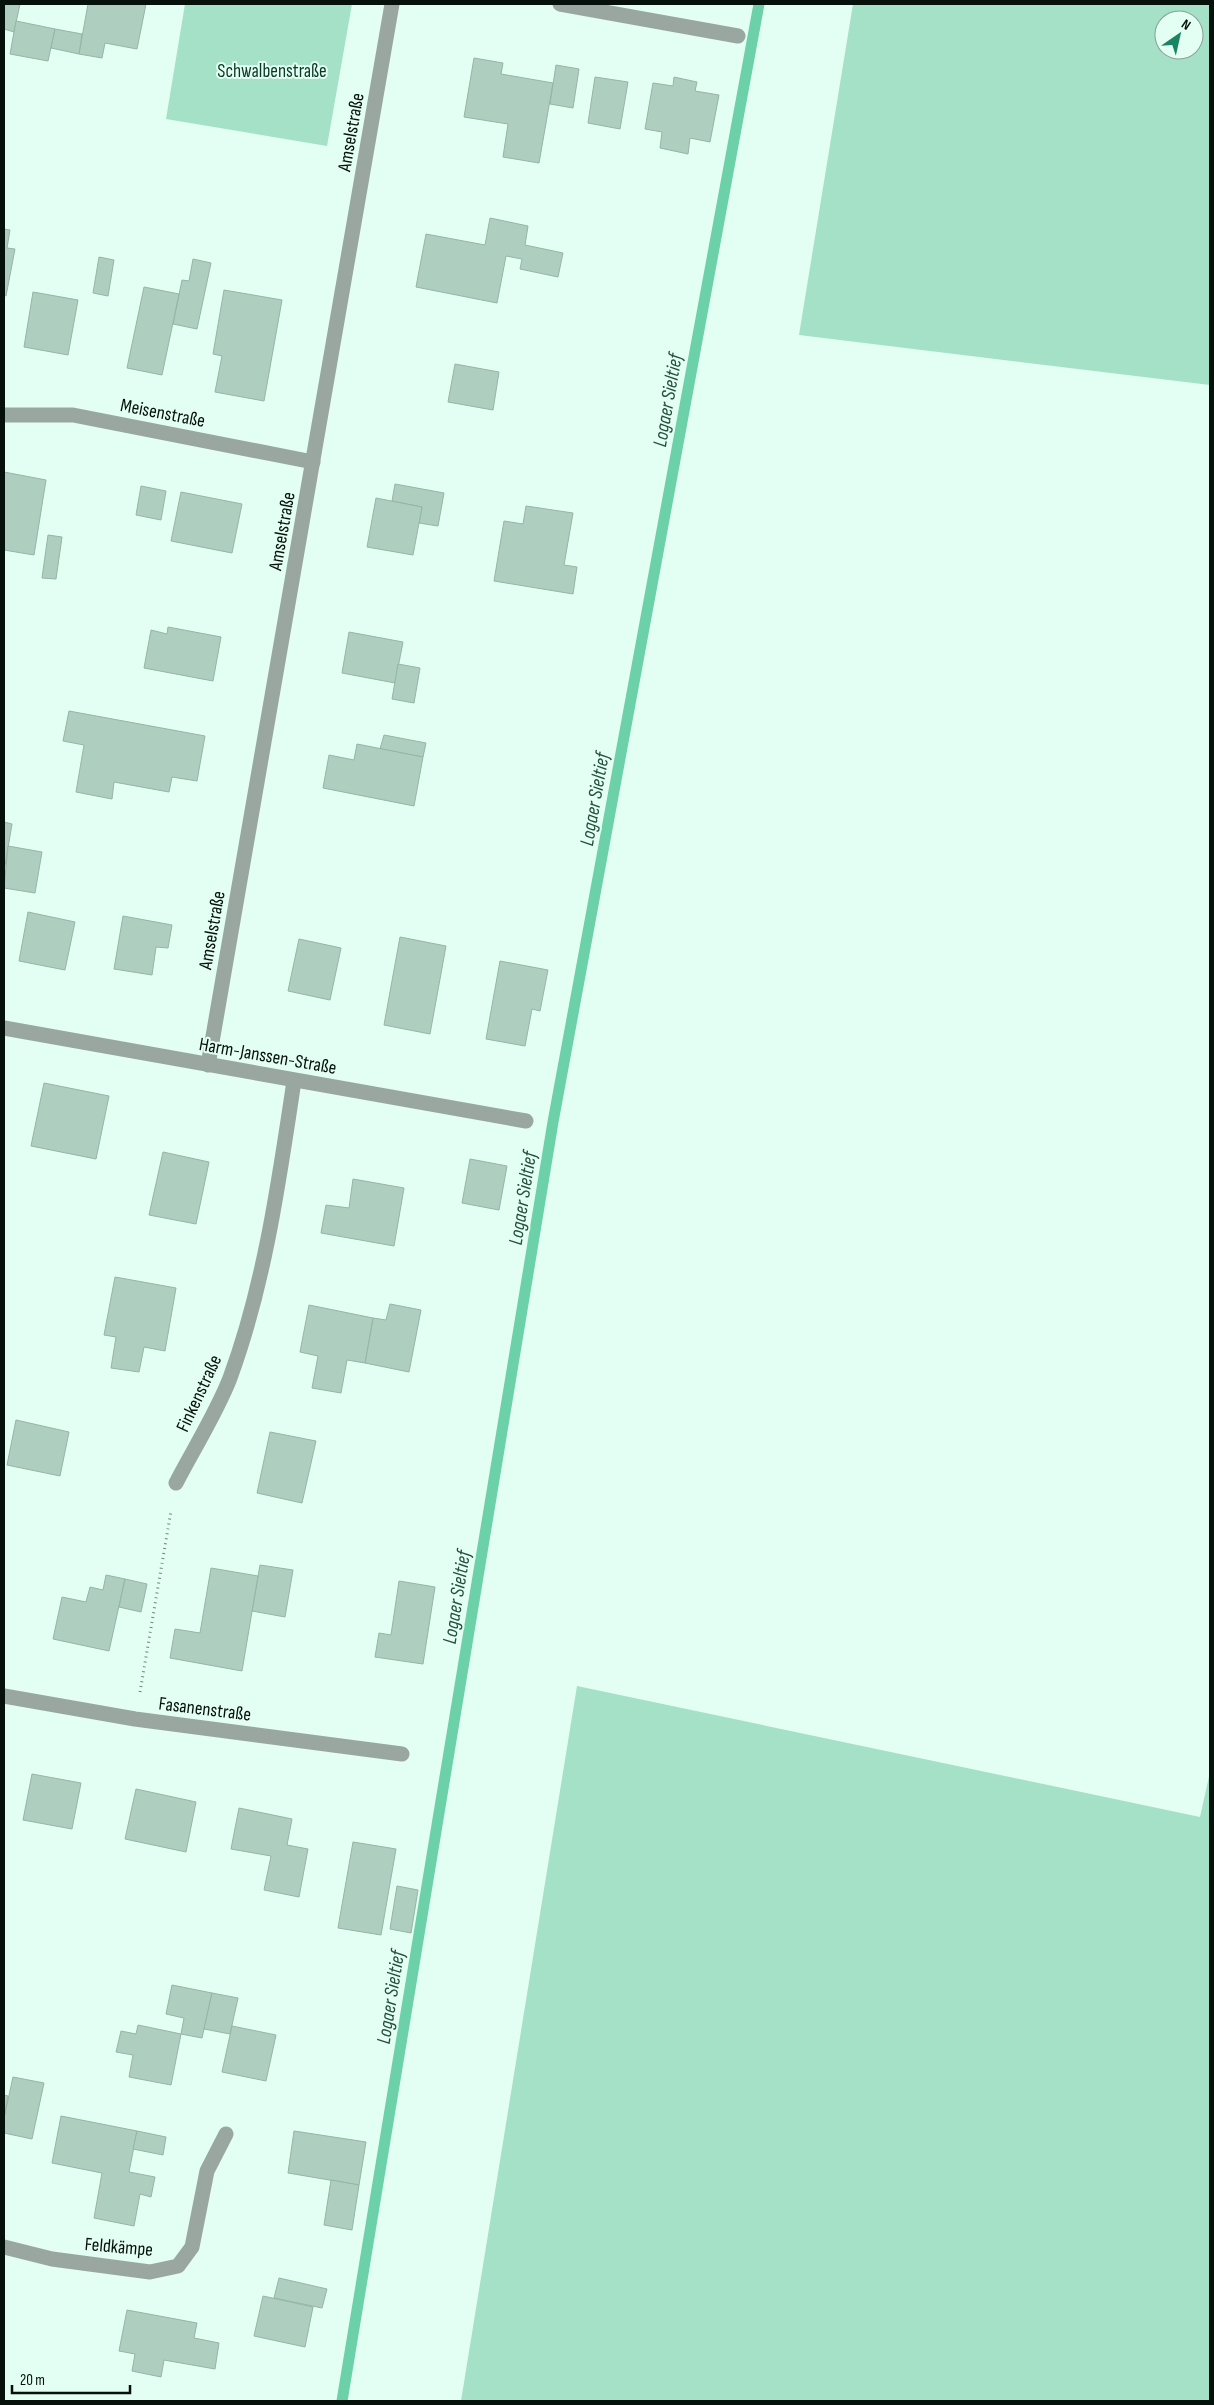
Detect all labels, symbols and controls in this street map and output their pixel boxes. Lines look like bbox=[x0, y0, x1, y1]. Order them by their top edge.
north arrow bbox=[1154, 10, 1204, 60]
text: N bbox=[1178, 15, 1194, 34]
park label: Schwalbenstraße bbox=[217, 60, 327, 83]
street label: Amselstraße bbox=[333, 91, 370, 174]
water label: Logaer Sieltief bbox=[648, 349, 688, 449]
street label: Meisenstraße bbox=[118, 394, 207, 433]
street label: Amselstraße bbox=[264, 490, 301, 573]
water label: Logaer Sieltief bbox=[575, 748, 615, 848]
street label: Amselstraße bbox=[194, 889, 231, 972]
street label: Harm-Janssen-Straße bbox=[197, 1033, 338, 1080]
water label: Logaer Sieltief bbox=[504, 1147, 543, 1247]
street label: Finkenstraße bbox=[171, 1351, 227, 1436]
water label: Logaer Sieltief bbox=[438, 1546, 477, 1646]
street label: Fasanenstraße bbox=[157, 1692, 252, 1727]
water label: Logaer Sieltief bbox=[372, 1946, 411, 2046]
street label: Feldkämpe bbox=[84, 2233, 154, 2262]
scale bar bbox=[12, 2362, 130, 2394]
text: 20 m bbox=[20, 2371, 45, 2390]

